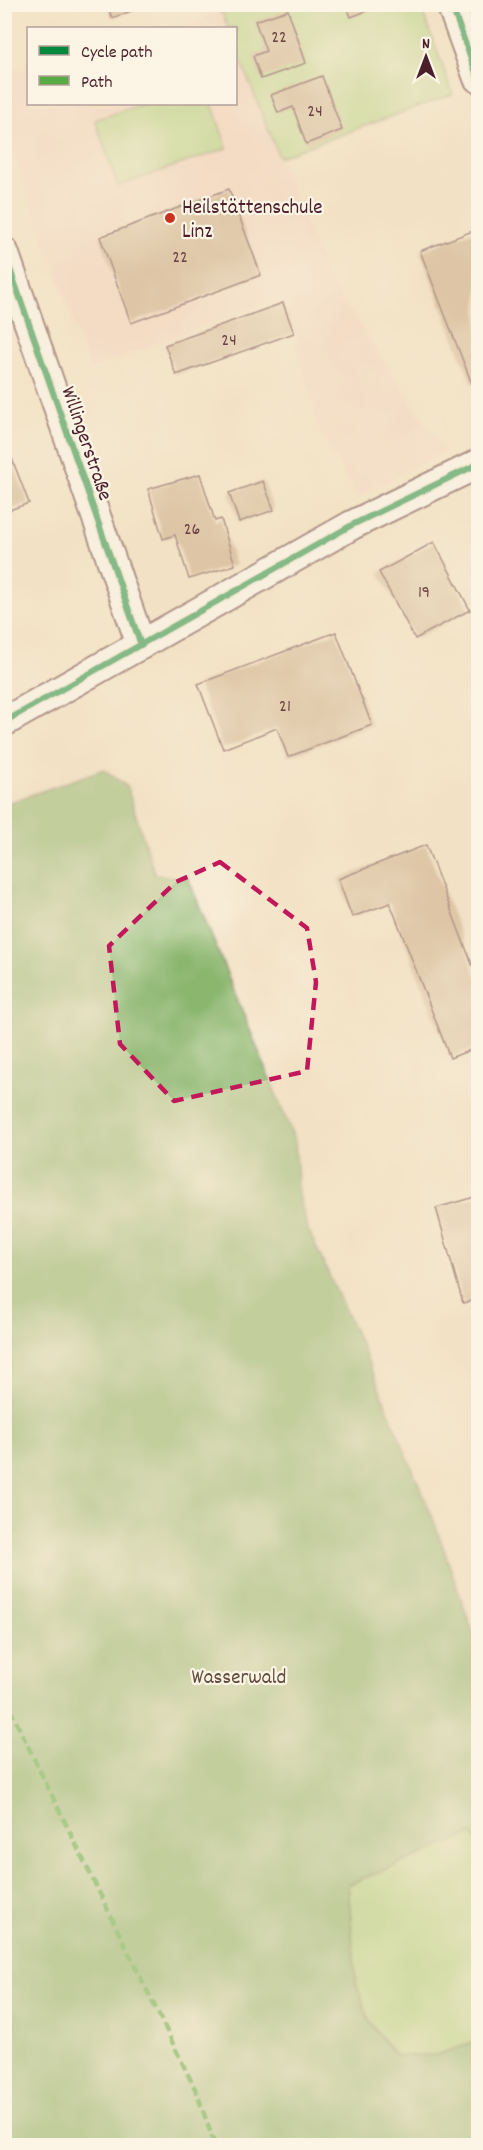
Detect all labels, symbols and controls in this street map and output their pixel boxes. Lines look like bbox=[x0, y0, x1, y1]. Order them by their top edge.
house number: 22 bbox=[271, 26, 287, 51]
legend bbox=[27, 27, 237, 105]
north arrow bbox=[396, 27, 456, 87]
text: N bbox=[422, 33, 430, 56]
text: Cycle path bbox=[81, 41, 152, 66]
text: Path bbox=[81, 71, 113, 96]
house number: 24 bbox=[307, 100, 323, 125]
place label: Heilstättenschule Linz bbox=[182, 194, 323, 248]
marker: Heilstättenschule Linz bbox=[163, 211, 177, 225]
house number: 22 bbox=[172, 246, 188, 271]
house number: 24 bbox=[221, 329, 237, 354]
street label: Willingerstraße bbox=[52, 383, 119, 505]
house number: 26 bbox=[184, 518, 200, 543]
house number: 19 bbox=[418, 581, 430, 606]
house number: 21 bbox=[279, 695, 291, 720]
park label: Wasserwald bbox=[192, 1664, 286, 1694]

